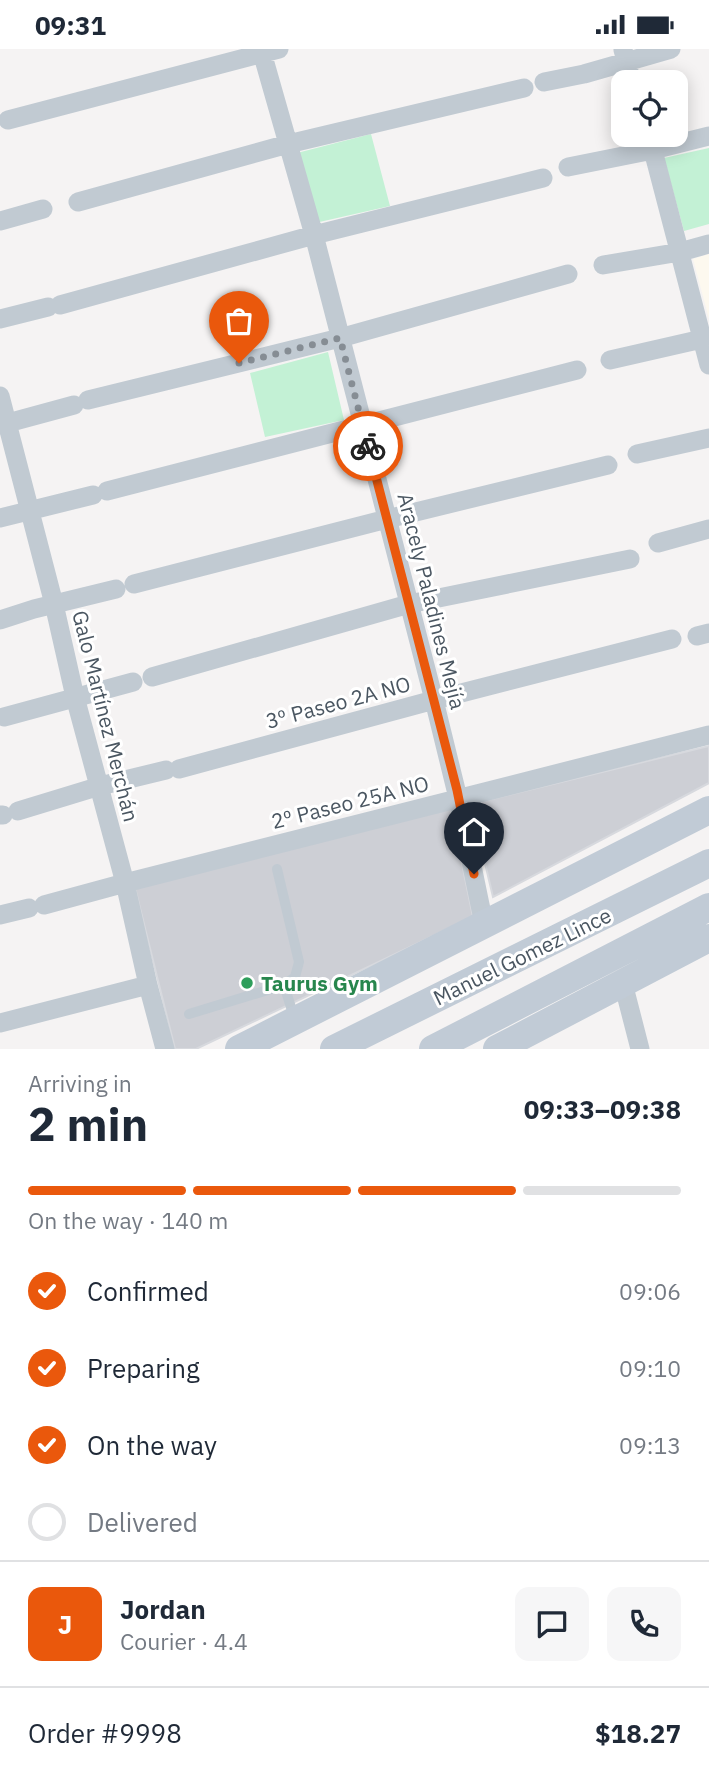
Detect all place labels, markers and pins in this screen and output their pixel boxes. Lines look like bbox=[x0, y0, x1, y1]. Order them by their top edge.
pin bbox=[209, 291, 269, 363]
pin bbox=[444, 802, 504, 874]
place label: Taurus Gym bbox=[261, 969, 378, 997]
marker: Taurus Gym bbox=[239, 975, 255, 991]

